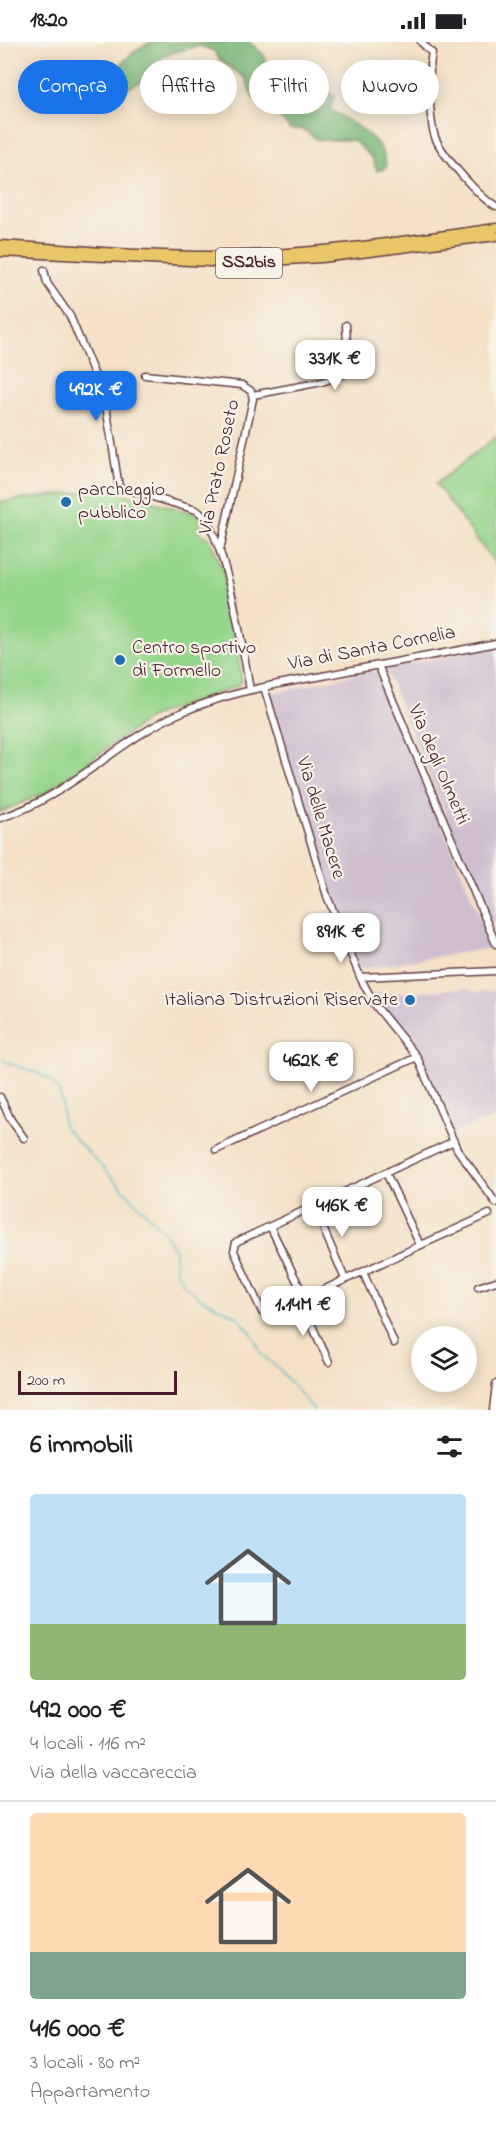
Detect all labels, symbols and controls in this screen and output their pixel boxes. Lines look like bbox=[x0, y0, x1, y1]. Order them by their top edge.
text: 18:20 bbox=[30, 5, 68, 37]
chip: Compra bbox=[18, 60, 128, 114]
chip: Affitta bbox=[140, 60, 237, 114]
chip: Filtri bbox=[249, 60, 329, 114]
chip: Nuovo bbox=[341, 60, 439, 114]
road number: SS2bis bbox=[216, 248, 282, 278]
pin: 331K € bbox=[286, 340, 384, 391]
text: 331K € bbox=[309, 345, 361, 374]
pin: 492K € bbox=[47, 371, 145, 422]
text: 492K € bbox=[70, 376, 122, 405]
street label: Via Prato Roseto bbox=[191, 397, 248, 538]
place label: parcheggio pubblico bbox=[78, 476, 165, 528]
marker: parcheggio pubblico bbox=[59, 495, 73, 509]
street label: Via di Santa Cornelia bbox=[285, 619, 458, 680]
place label: Centro sportivo di Formello bbox=[132, 634, 256, 686]
marker: Centro sportivo di Formello bbox=[113, 653, 127, 667]
street label: Via degli Olmetti bbox=[398, 699, 476, 830]
street label: Via delle Macere bbox=[287, 752, 352, 883]
pin: 891K € bbox=[292, 913, 390, 964]
text: 891K € bbox=[317, 918, 365, 947]
place label: Italiana Distruzioni Riservate bbox=[165, 986, 398, 1015]
marker: Italiana Distruzioni Riservate bbox=[403, 993, 417, 1007]
pin: 462K € bbox=[262, 1042, 360, 1093]
text: 462K € bbox=[283, 1047, 339, 1076]
pin: 416K € bbox=[293, 1187, 391, 1238]
text: 416K € bbox=[316, 1192, 368, 1221]
pin: 1.14M € bbox=[248, 1286, 358, 1337]
text: 1.14M € bbox=[275, 1291, 331, 1320]
map controls bbox=[411, 1326, 477, 1392]
button: layers bbox=[411, 1326, 477, 1392]
scale bar bbox=[18, 1368, 177, 1396]
text: 200 m bbox=[27, 1369, 65, 1393]
text: 6 immobili bbox=[30, 1427, 133, 1465]
icon: filters bbox=[433, 1430, 466, 1463]
icon: home bbox=[194, 1533, 302, 1641]
text: 492 000 € bbox=[30, 1692, 126, 1730]
text: 4 locali · 116 m² bbox=[30, 1730, 146, 1759]
text: Via della vaccareccia bbox=[30, 1759, 197, 1788]
icon: home bbox=[194, 1852, 302, 1960]
text: 416 000 € bbox=[30, 2011, 125, 2049]
text: 3 locali · 80 m² bbox=[30, 2049, 141, 2078]
text: Appartamento bbox=[30, 2078, 150, 2107]

